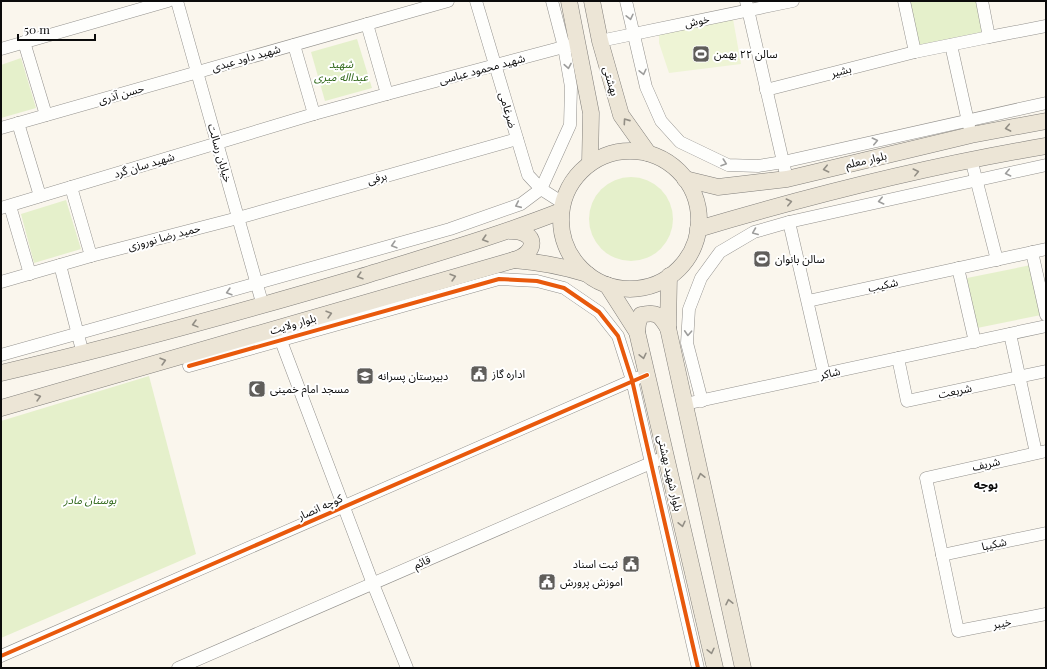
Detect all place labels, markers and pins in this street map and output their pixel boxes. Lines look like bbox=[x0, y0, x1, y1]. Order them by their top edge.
sports icon: سالن ۲۲ بهمن bbox=[691, 44, 711, 64]
place label: سالن ۲۲ بهمن bbox=[714, 46, 778, 61]
sports icon: سالن بانوان bbox=[752, 249, 772, 269]
place label: سالن بانوان bbox=[775, 251, 825, 266]
public building icon: اداره گاز bbox=[469, 364, 489, 384]
school or university icon: دبیرستان پسرانه bbox=[355, 366, 375, 386]
place label: اداره گاز bbox=[491, 366, 525, 381]
place label: دبیرستان پسرانه bbox=[378, 368, 448, 384]
mosque icon: مسجد امام خمینی bbox=[247, 379, 267, 399]
place label: مسجد امام خمینی bbox=[270, 381, 349, 397]
public building icon: ثبت اسناد bbox=[621, 554, 641, 574]
place label: ثبت اسناد bbox=[573, 556, 618, 571]
public building icon: اموزش پرورش bbox=[537, 572, 557, 592]
place label: اموزش پرورش bbox=[560, 574, 623, 590]

